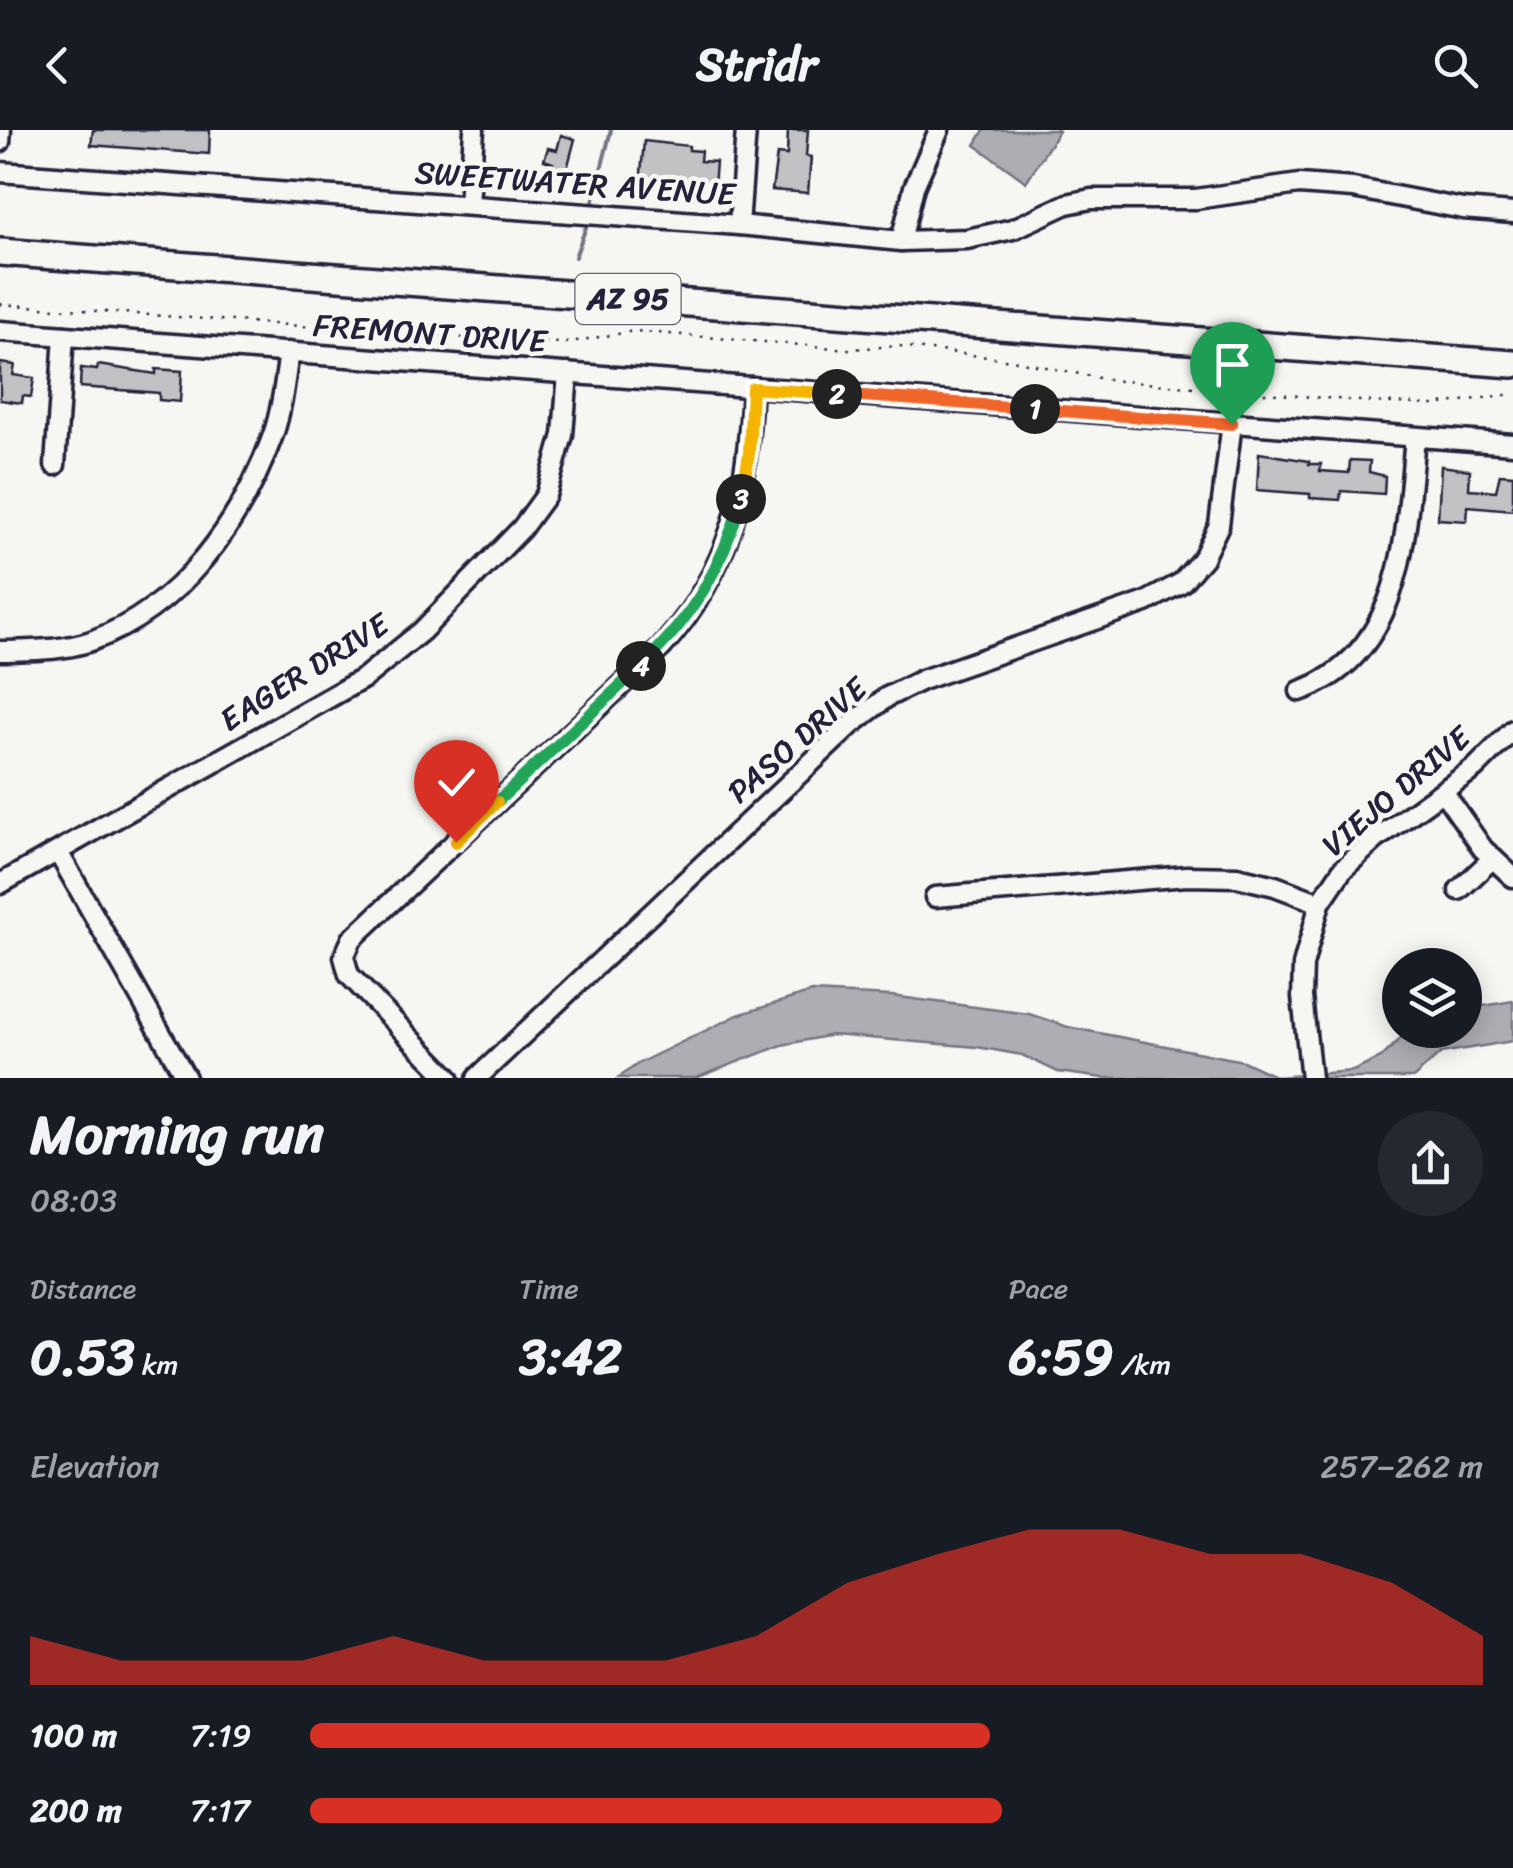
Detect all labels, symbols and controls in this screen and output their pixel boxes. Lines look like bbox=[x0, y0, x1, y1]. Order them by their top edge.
text: Stridr bbox=[696, 25, 817, 105]
icon: back bbox=[30, 38, 85, 93]
icon: search bbox=[1428, 38, 1483, 93]
street label: SWEETWATER AVENUE bbox=[413, 144, 739, 223]
road number: AZ 95 bbox=[576, 274, 680, 324]
street label: FREMONT DRIVE bbox=[311, 297, 551, 370]
pin bbox=[1190, 322, 1275, 425]
icon: arrive bbox=[1205, 337, 1260, 392]
pin: 2 bbox=[812, 369, 862, 419]
text: 2 bbox=[829, 369, 845, 418]
pin: 1 bbox=[1010, 384, 1060, 434]
text: 1 bbox=[1029, 384, 1041, 433]
pin: 3 bbox=[716, 474, 766, 524]
text: 3 bbox=[733, 474, 749, 523]
street label: EAGER DRIVE bbox=[208, 596, 403, 747]
pin: 4 bbox=[616, 641, 666, 691]
text: 4 bbox=[632, 641, 650, 690]
street label: PASO DRIVE bbox=[714, 661, 883, 818]
street label: VIEJO DRIVE bbox=[1308, 710, 1486, 872]
pin bbox=[414, 740, 499, 843]
icon: check bbox=[429, 755, 484, 810]
map controls bbox=[1382, 948, 1482, 1048]
button: layers bbox=[1382, 948, 1482, 1048]
text: Morning run bbox=[30, 1086, 324, 1183]
button: share bbox=[1378, 1111, 1483, 1216]
text: 08:03 bbox=[30, 1172, 117, 1229]
text: Distance bbox=[30, 1264, 136, 1313]
text: Time bbox=[519, 1264, 579, 1313]
text: Pace bbox=[1009, 1264, 1068, 1313]
text: 0.53 bbox=[30, 1313, 135, 1402]
text: 3:42 bbox=[519, 1313, 622, 1402]
text: 6:59 bbox=[1009, 1313, 1113, 1402]
text: km bbox=[135, 1340, 178, 1389]
text: /km bbox=[1113, 1340, 1171, 1389]
text: Elevation bbox=[30, 1438, 160, 1495]
text: 257–262 m bbox=[1321, 1438, 1483, 1495]
text: 100 m bbox=[30, 1707, 117, 1764]
text: 7:19 bbox=[190, 1707, 251, 1764]
text: 200 m bbox=[30, 1782, 122, 1839]
text: 7:17 bbox=[190, 1782, 250, 1839]

